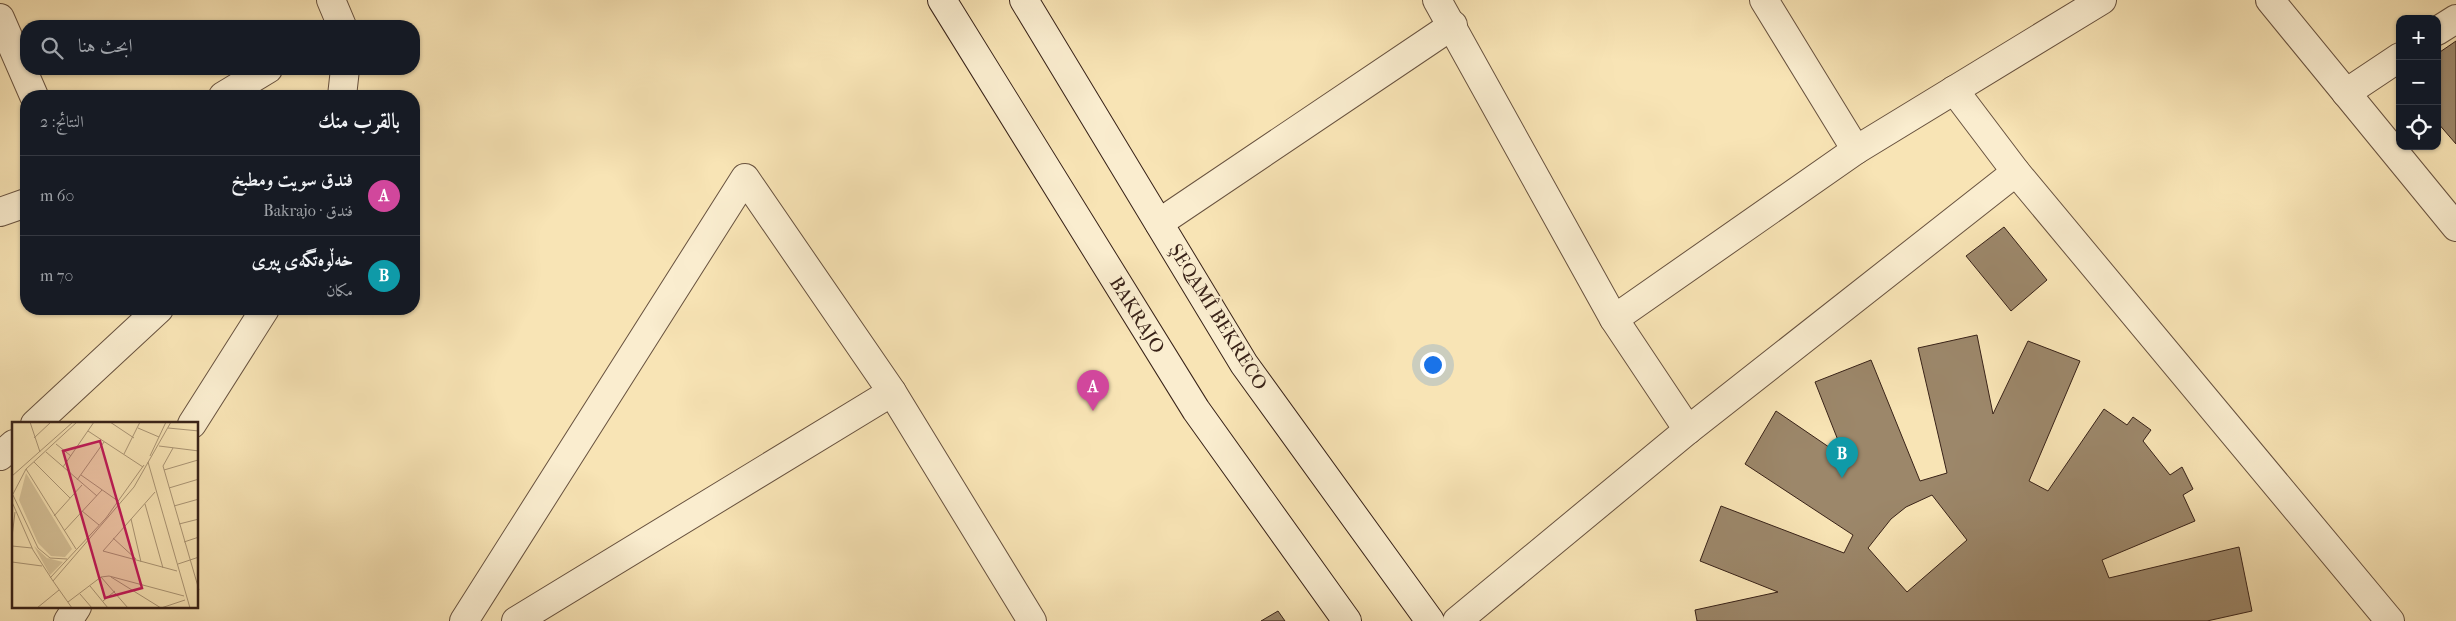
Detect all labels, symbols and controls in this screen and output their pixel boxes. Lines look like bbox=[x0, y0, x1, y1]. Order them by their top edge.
map controls bbox=[2396, 15, 2441, 150]
button: + bbox=[2396, 15, 2441, 60]
search box bbox=[20, 20, 420, 75]
icon: search bbox=[38, 34, 66, 62]
text: ابحث هنا bbox=[78, 35, 133, 57]
button: − bbox=[2396, 60, 2441, 105]
button: locate bbox=[2396, 105, 2441, 150]
text: بالقرب منك bbox=[318, 109, 400, 133]
text: النتائج: 2 bbox=[40, 112, 84, 131]
text: فندق سويت ومطبخ bbox=[231, 169, 353, 191]
text: 60 m bbox=[40, 186, 74, 205]
text: A bbox=[379, 186, 389, 205]
text: فندق · Bakrajo bbox=[263, 201, 353, 220]
street label: ŞEQAMÎ BEKRECO bbox=[1164, 240, 1272, 394]
text: خەڵوەتگەی پیری bbox=[251, 249, 353, 271]
text: 70 m bbox=[40, 266, 73, 285]
text: B bbox=[379, 266, 389, 285]
street label: BAKRAJO bbox=[1105, 273, 1169, 357]
text: مكان bbox=[326, 281, 353, 300]
your location bbox=[1420, 352, 1446, 378]
pin: A bbox=[1077, 370, 1109, 411]
inset map bbox=[12, 422, 199, 608]
pin: B bbox=[1826, 437, 1858, 478]

